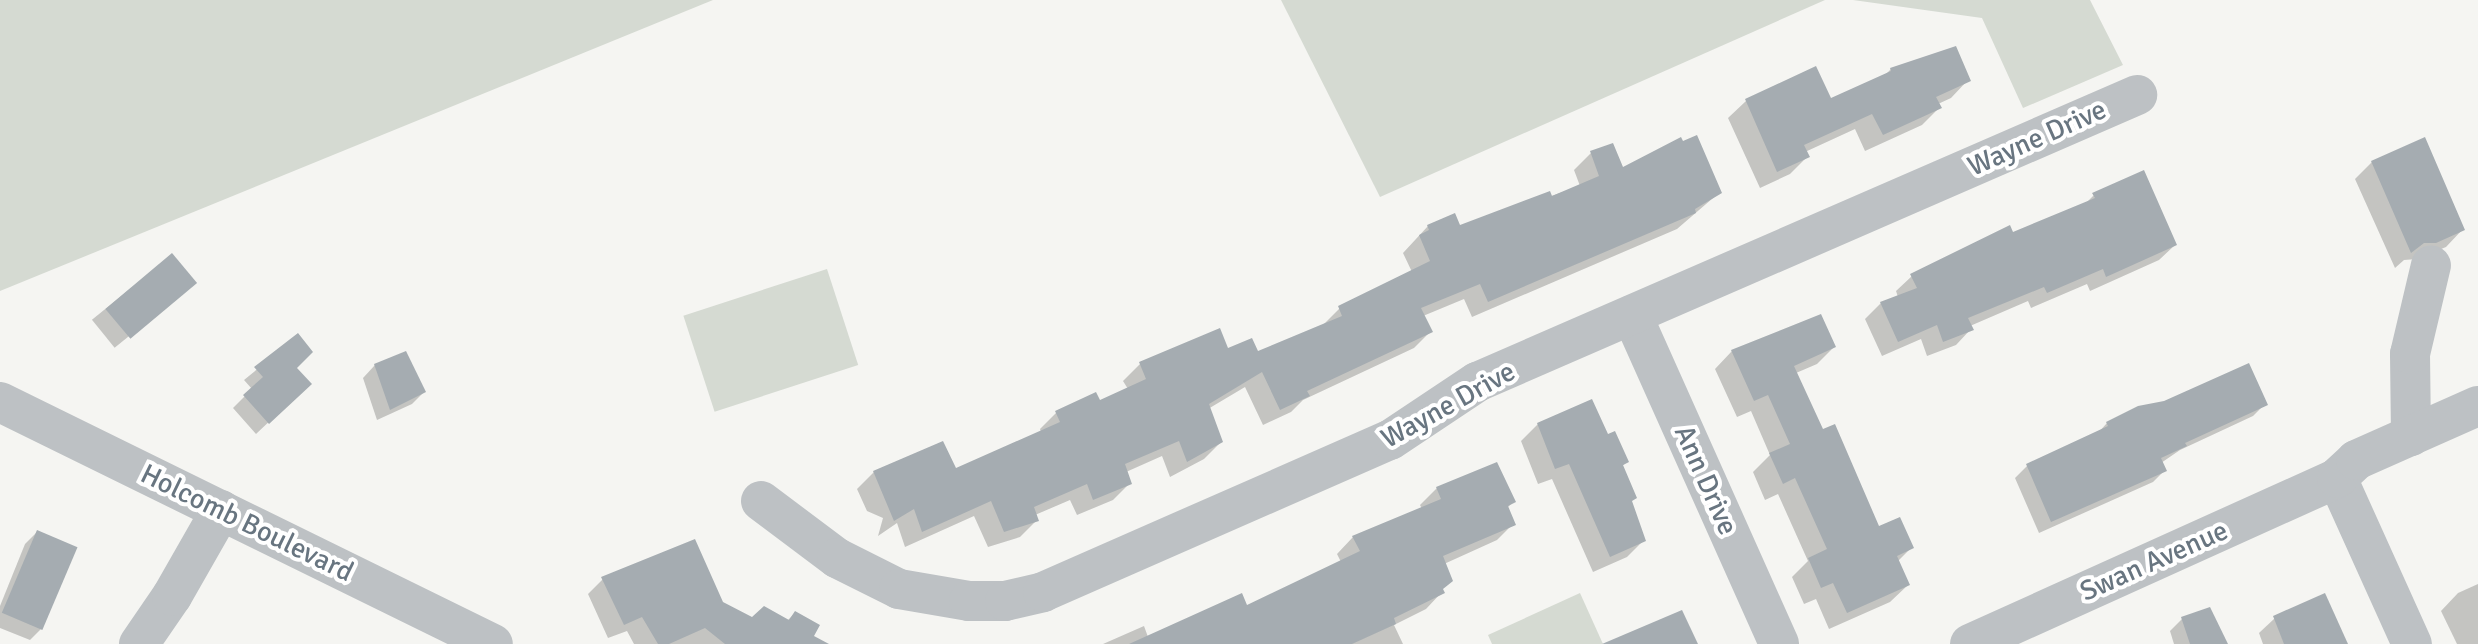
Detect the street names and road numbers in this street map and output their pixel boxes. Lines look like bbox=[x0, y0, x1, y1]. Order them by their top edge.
street label: Wayne Drive bbox=[1963, 93, 2111, 183]
street label: Wayne Drive bbox=[1375, 354, 1521, 456]
street label: Ann Drive bbox=[1667, 420, 1745, 540]
street label: Holcomb Boulevard bbox=[135, 457, 359, 589]
street label: Swan Avenue bbox=[2075, 513, 2233, 609]

